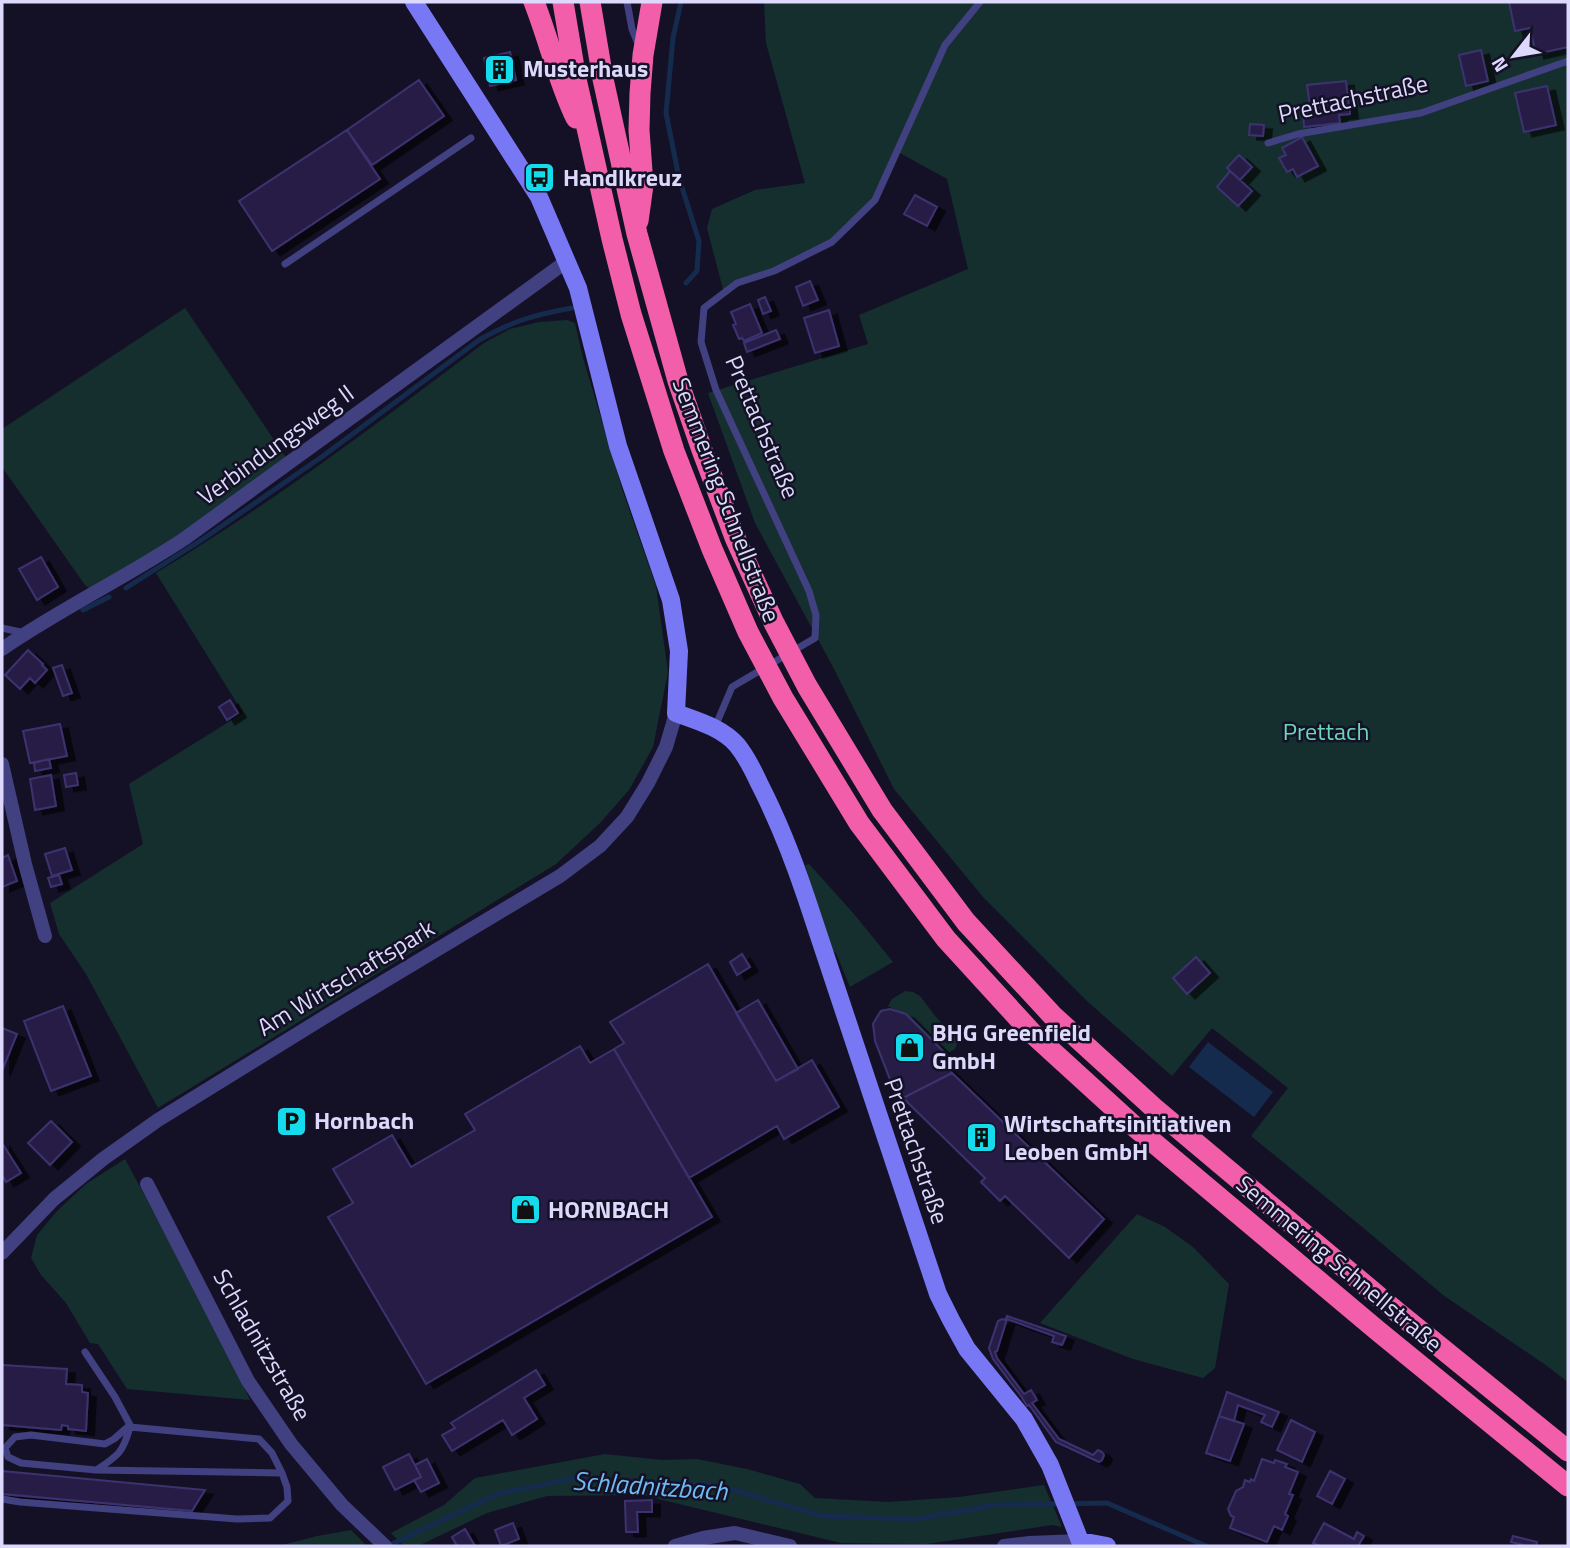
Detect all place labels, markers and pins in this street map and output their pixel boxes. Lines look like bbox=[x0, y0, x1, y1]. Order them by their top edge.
place label: Musterhaus bbox=[523, 50, 648, 86]
building icon: Musterhaus bbox=[483, 52, 517, 86]
place label: Handlkreuz bbox=[563, 159, 682, 195]
bus stop icon: Handlkreuz bbox=[523, 161, 557, 195]
place label: BHG Greenfield GmbH bbox=[932, 1014, 1091, 1078]
shop icon: BHG Greenfield GmbH bbox=[892, 1030, 926, 1064]
place label: Hornbach bbox=[314, 1102, 414, 1138]
parking icon: Hornbach bbox=[274, 1104, 308, 1138]
place label: Wirtschaftsinitiativen Leoben GmbH bbox=[1004, 1105, 1231, 1169]
building icon: Wirtschaftsinitiativen Leoben GmbH bbox=[964, 1121, 998, 1155]
place label: HORNBACH bbox=[548, 1191, 669, 1227]
shop icon: HORNBACH bbox=[508, 1193, 542, 1227]

